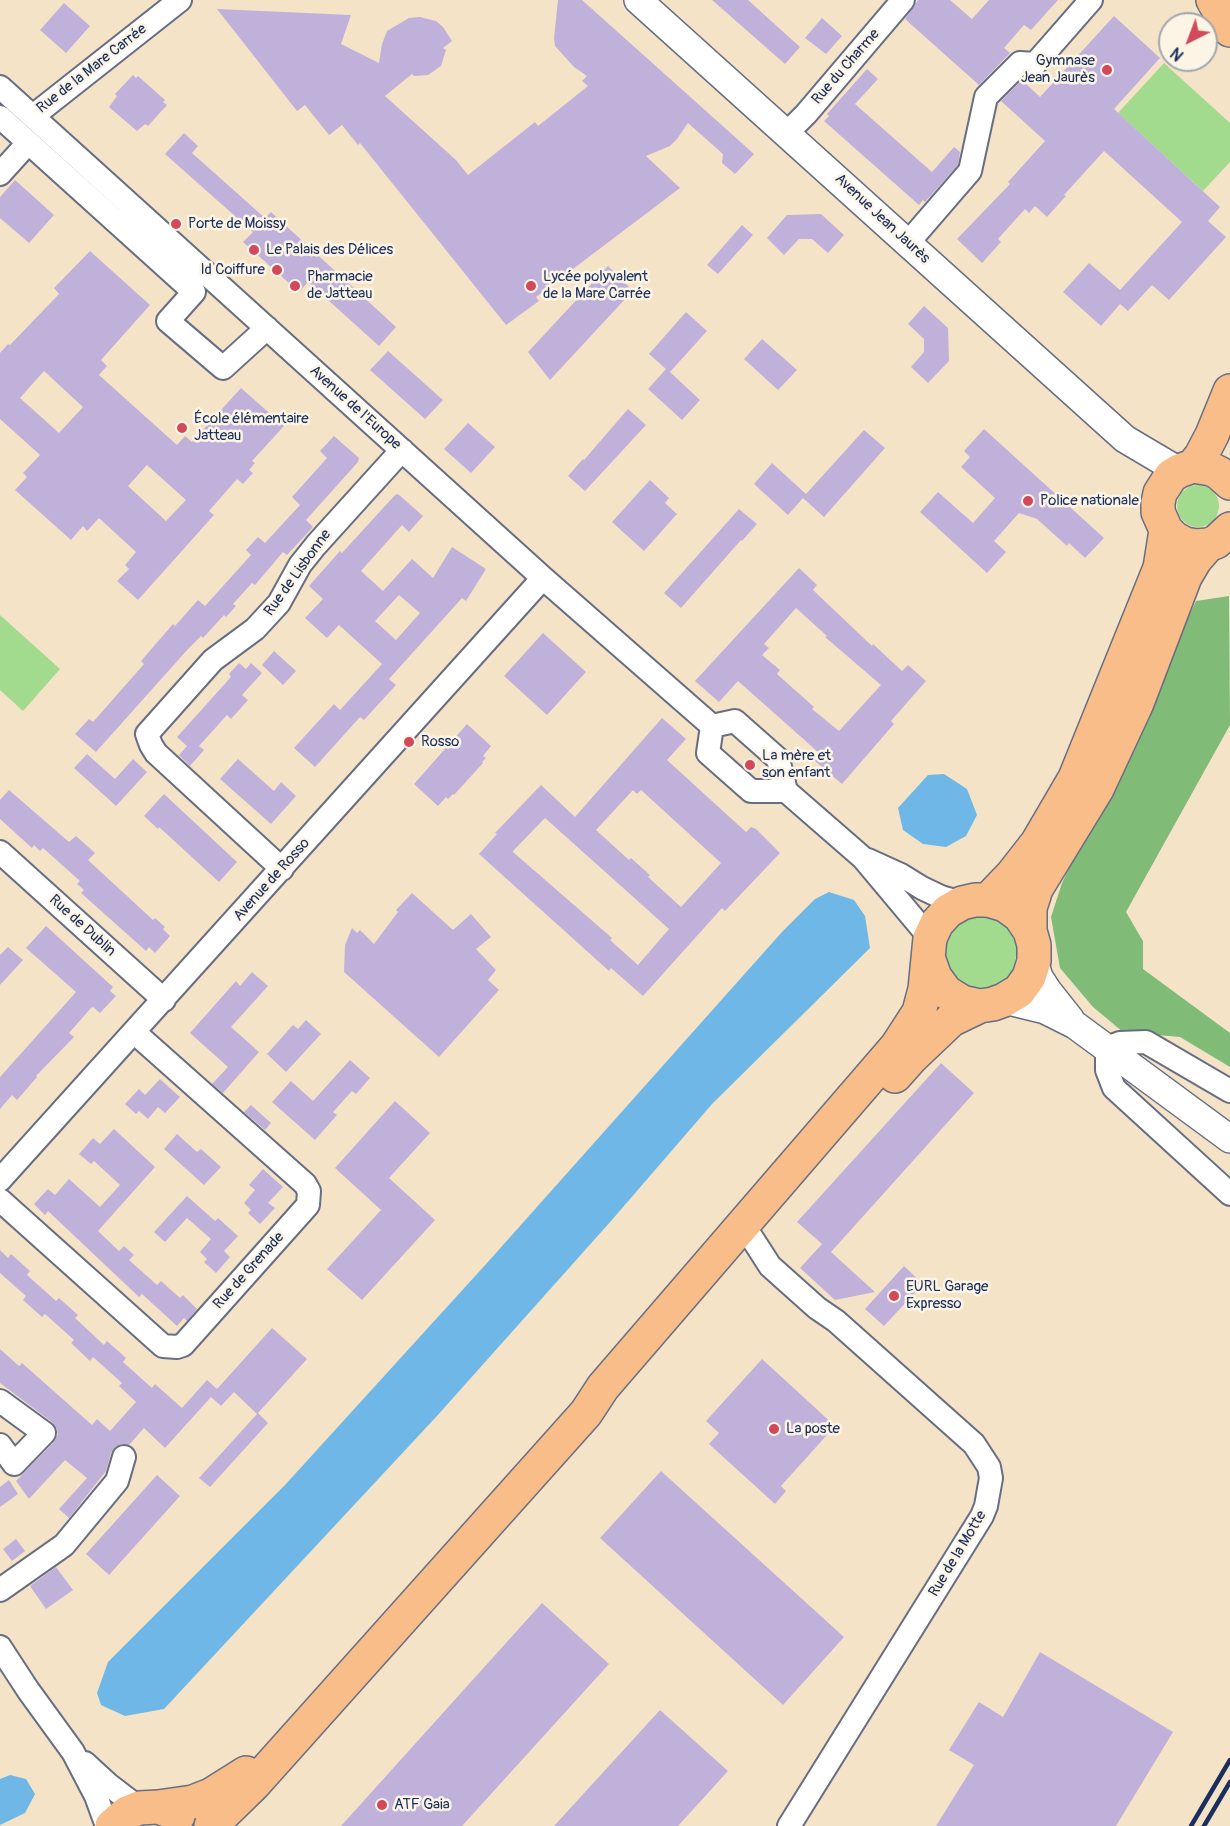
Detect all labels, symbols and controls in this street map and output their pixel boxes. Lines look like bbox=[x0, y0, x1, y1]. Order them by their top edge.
north arrow bbox=[1158, 12, 1218, 72]
street label: Rue de la Mare Carrée bbox=[33, 20, 151, 118]
street label: Rue du Charme bbox=[808, 25, 884, 109]
text: N bbox=[1167, 43, 1188, 65]
place label: Gymnase Jean Jaurès bbox=[1021, 52, 1095, 87]
marker: Gymnase Jean Jaurès bbox=[1100, 63, 1114, 77]
street label: Avenue Jean Jaurès bbox=[831, 170, 933, 268]
place label: Porte de Moissy bbox=[188, 215, 286, 233]
marker: Porte de Moissy bbox=[169, 217, 183, 231]
place label: Le Palais des Délices bbox=[266, 241, 393, 259]
marker: Le Palais des Délices bbox=[247, 243, 261, 257]
place label: Id Coiffure bbox=[200, 261, 265, 279]
marker: Id Coiffure bbox=[270, 263, 284, 277]
place label: Pharmacie de Jatteau bbox=[307, 268, 373, 303]
place label: Lycée polyvalent de la Mare Carrée bbox=[543, 268, 651, 303]
marker: Pharmacie de Jatteau bbox=[288, 279, 302, 293]
marker: Lycée polyvalent de la Mare Carrée bbox=[524, 279, 538, 293]
street label: Avenue de l'Europe bbox=[305, 362, 405, 454]
place label: École élémentaire Jatteau bbox=[194, 410, 309, 445]
marker: École élémentaire Jatteau bbox=[175, 421, 189, 435]
place label: Police nationale bbox=[1040, 492, 1139, 510]
marker: Police nationale bbox=[1021, 494, 1035, 508]
street label: Rue de Lisbonne bbox=[261, 526, 335, 620]
place label: Rosso bbox=[421, 733, 459, 751]
marker: Rosso bbox=[402, 735, 416, 749]
place label: La mère et son enfant bbox=[762, 747, 831, 782]
marker: La mère et son enfant bbox=[743, 758, 757, 772]
street label: Avenue de Rosso bbox=[230, 835, 314, 925]
street label: Rue de Dublin bbox=[45, 891, 119, 961]
street label: Rue de Grenade bbox=[210, 1229, 288, 1313]
place label: EURL Garage Expresso bbox=[906, 1278, 988, 1313]
marker: EURL Garage Expresso bbox=[887, 1289, 901, 1303]
place label: La poste bbox=[786, 1420, 840, 1438]
marker: La poste bbox=[767, 1422, 781, 1436]
street label: Rue de la Motte bbox=[925, 1508, 991, 1600]
place label: ATF Gaia bbox=[394, 1796, 450, 1814]
marker: ATF Gaia bbox=[375, 1798, 389, 1812]

